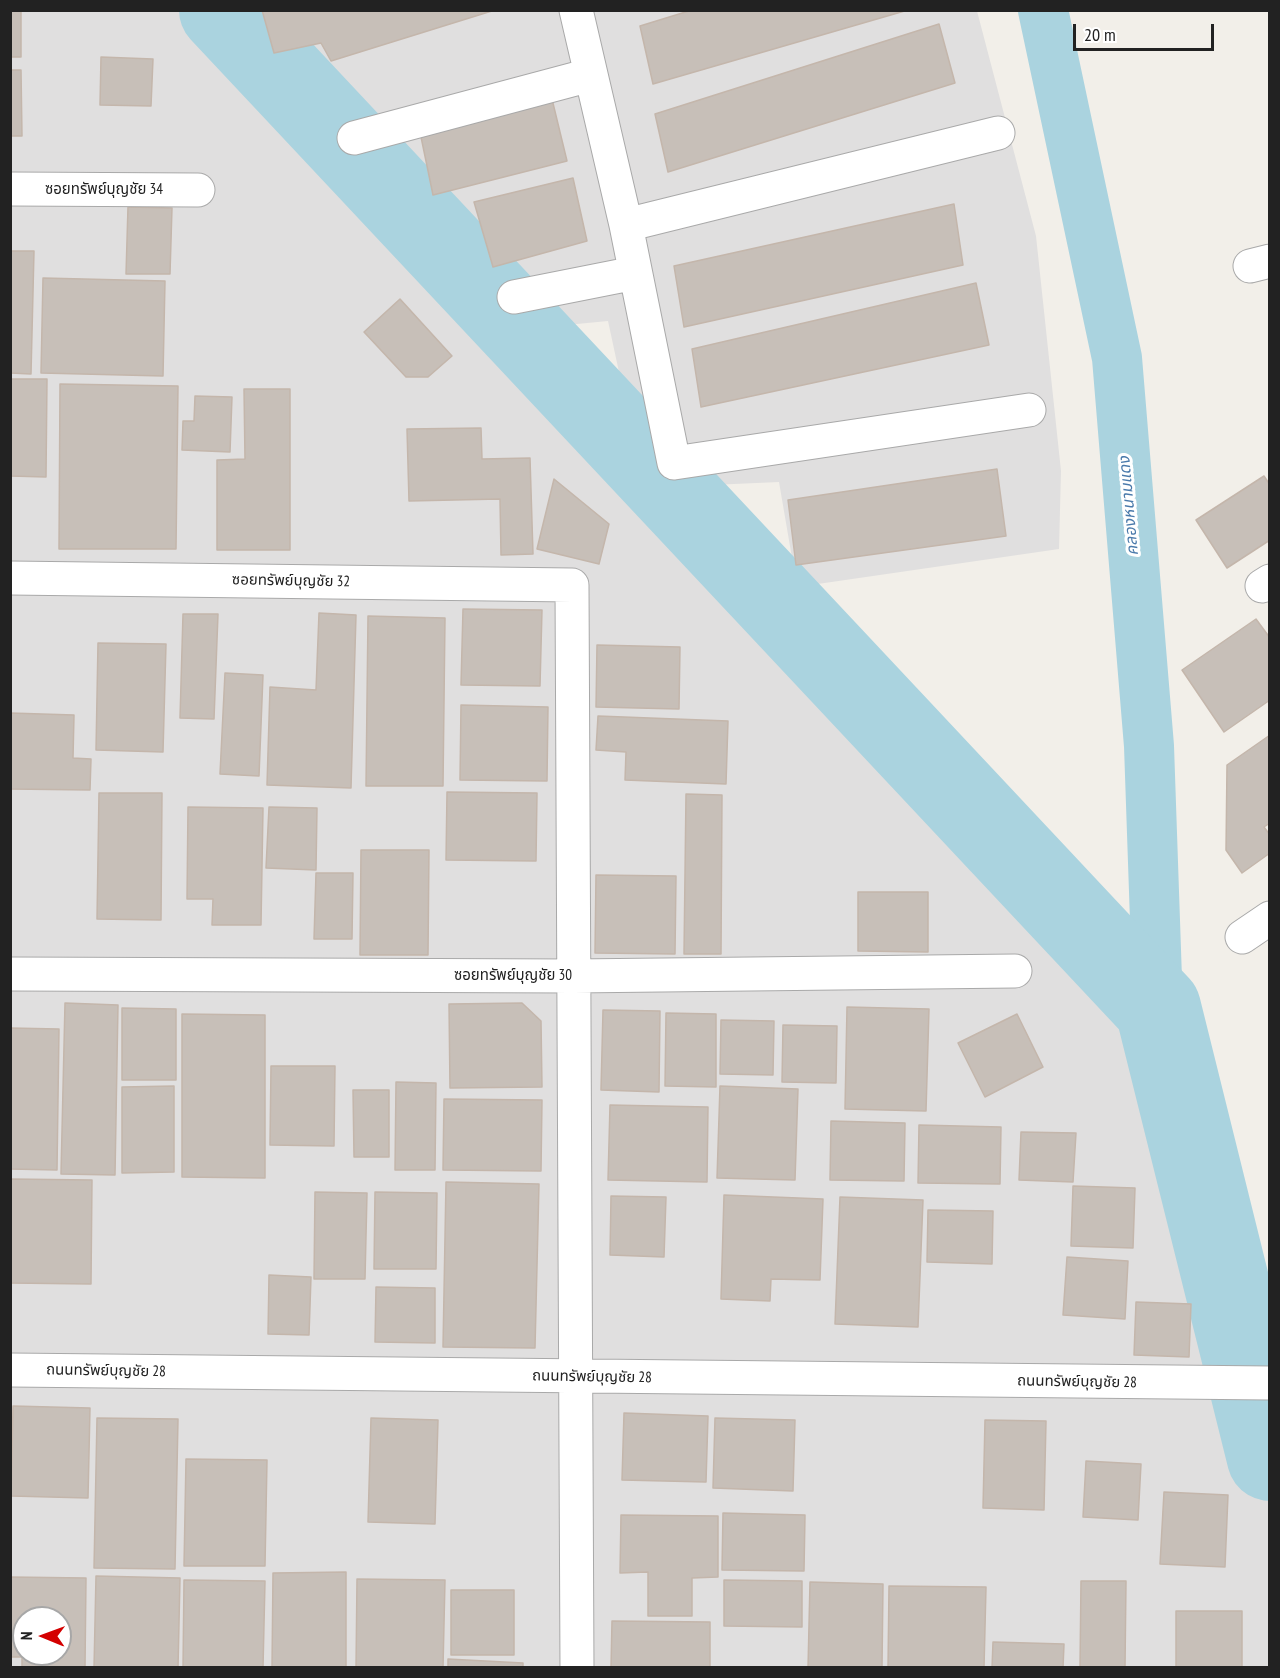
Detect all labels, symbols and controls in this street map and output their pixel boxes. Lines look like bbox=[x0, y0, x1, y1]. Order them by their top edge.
scale bar bbox=[1076, 12, 1217, 50]
text: 20 m bbox=[1084, 23, 1116, 46]
street label: ซอยทรัพย์บุญชัย 34 bbox=[45, 181, 163, 199]
water label: คลองหนามแดง bbox=[1115, 456, 1143, 556]
street label: ซอยทรัพย์บุญชัย 32 bbox=[232, 571, 350, 591]
street label: ซอยทรัพย์บุญชัย 30 bbox=[454, 967, 572, 985]
street label: ถนนทรัพย์บุญชัย 28 bbox=[46, 1361, 166, 1381]
street label: ถนนทรัพย์บุญชัย 28 bbox=[532, 1367, 652, 1387]
street label: ถนนทรัพย์บุญชัย 28 bbox=[1017, 1372, 1137, 1392]
north arrow bbox=[12, 1606, 72, 1666]
text: N bbox=[16, 1631, 36, 1640]

